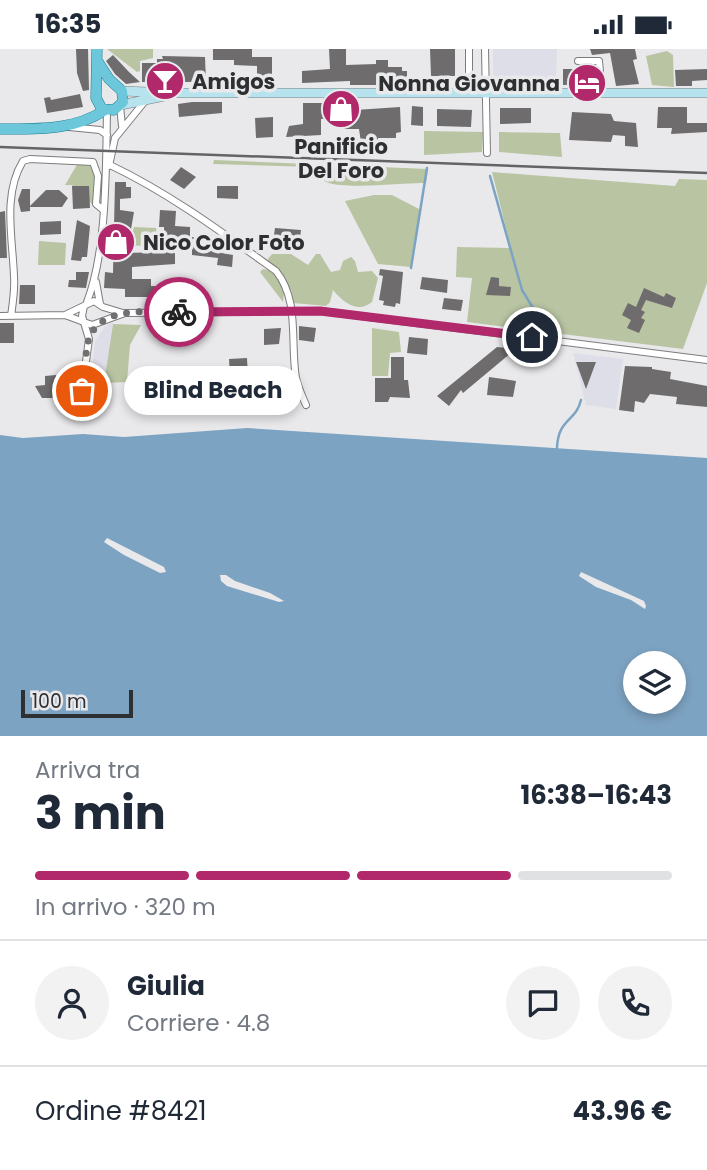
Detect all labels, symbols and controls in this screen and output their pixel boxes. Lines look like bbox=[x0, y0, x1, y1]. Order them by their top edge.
text: 16:35 bbox=[35, 6, 101, 42]
bar icon: Amigos bbox=[144, 60, 186, 102]
hotel icon: Nonna Giovanna bbox=[566, 62, 608, 104]
place label: Amigos bbox=[192, 67, 275, 96]
place label: Nonna Giovanna bbox=[378, 69, 560, 98]
shop icon: Panificio Del Foro bbox=[320, 88, 362, 130]
place label: Panificio Del Foro bbox=[294, 132, 388, 185]
shop icon: Nico Color Foto bbox=[95, 221, 137, 263]
place label: Nico Color Foto bbox=[143, 228, 305, 257]
courier bbox=[144, 277, 214, 347]
icon: bike bbox=[160, 293, 198, 331]
pin bbox=[502, 307, 562, 367]
icon: home bbox=[513, 318, 551, 356]
pin bbox=[52, 361, 112, 421]
callout: Blind Beach bbox=[124, 367, 302, 415]
icon: bag bbox=[63, 372, 101, 410]
text: Blind Beach bbox=[143, 374, 283, 406]
map controls bbox=[623, 651, 686, 714]
button: layers bbox=[623, 651, 686, 714]
scale bar bbox=[21, 687, 133, 719]
text: 100 m bbox=[32, 688, 87, 715]
text: Arriva tra bbox=[35, 754, 140, 786]
text: 16:38–16:43 bbox=[521, 777, 672, 813]
text: 3 min bbox=[35, 781, 166, 845]
text: In arrivo · 320 m bbox=[35, 891, 216, 923]
button: person bbox=[35, 966, 109, 1040]
button: chat bbox=[506, 966, 580, 1040]
button: phone bbox=[598, 966, 672, 1040]
text: Giulia bbox=[127, 968, 205, 1004]
text: Corriere · 4.8 bbox=[127, 1007, 270, 1039]
text: Ordine #8421 bbox=[35, 1093, 207, 1129]
text: 43.96 € bbox=[573, 1093, 672, 1129]

